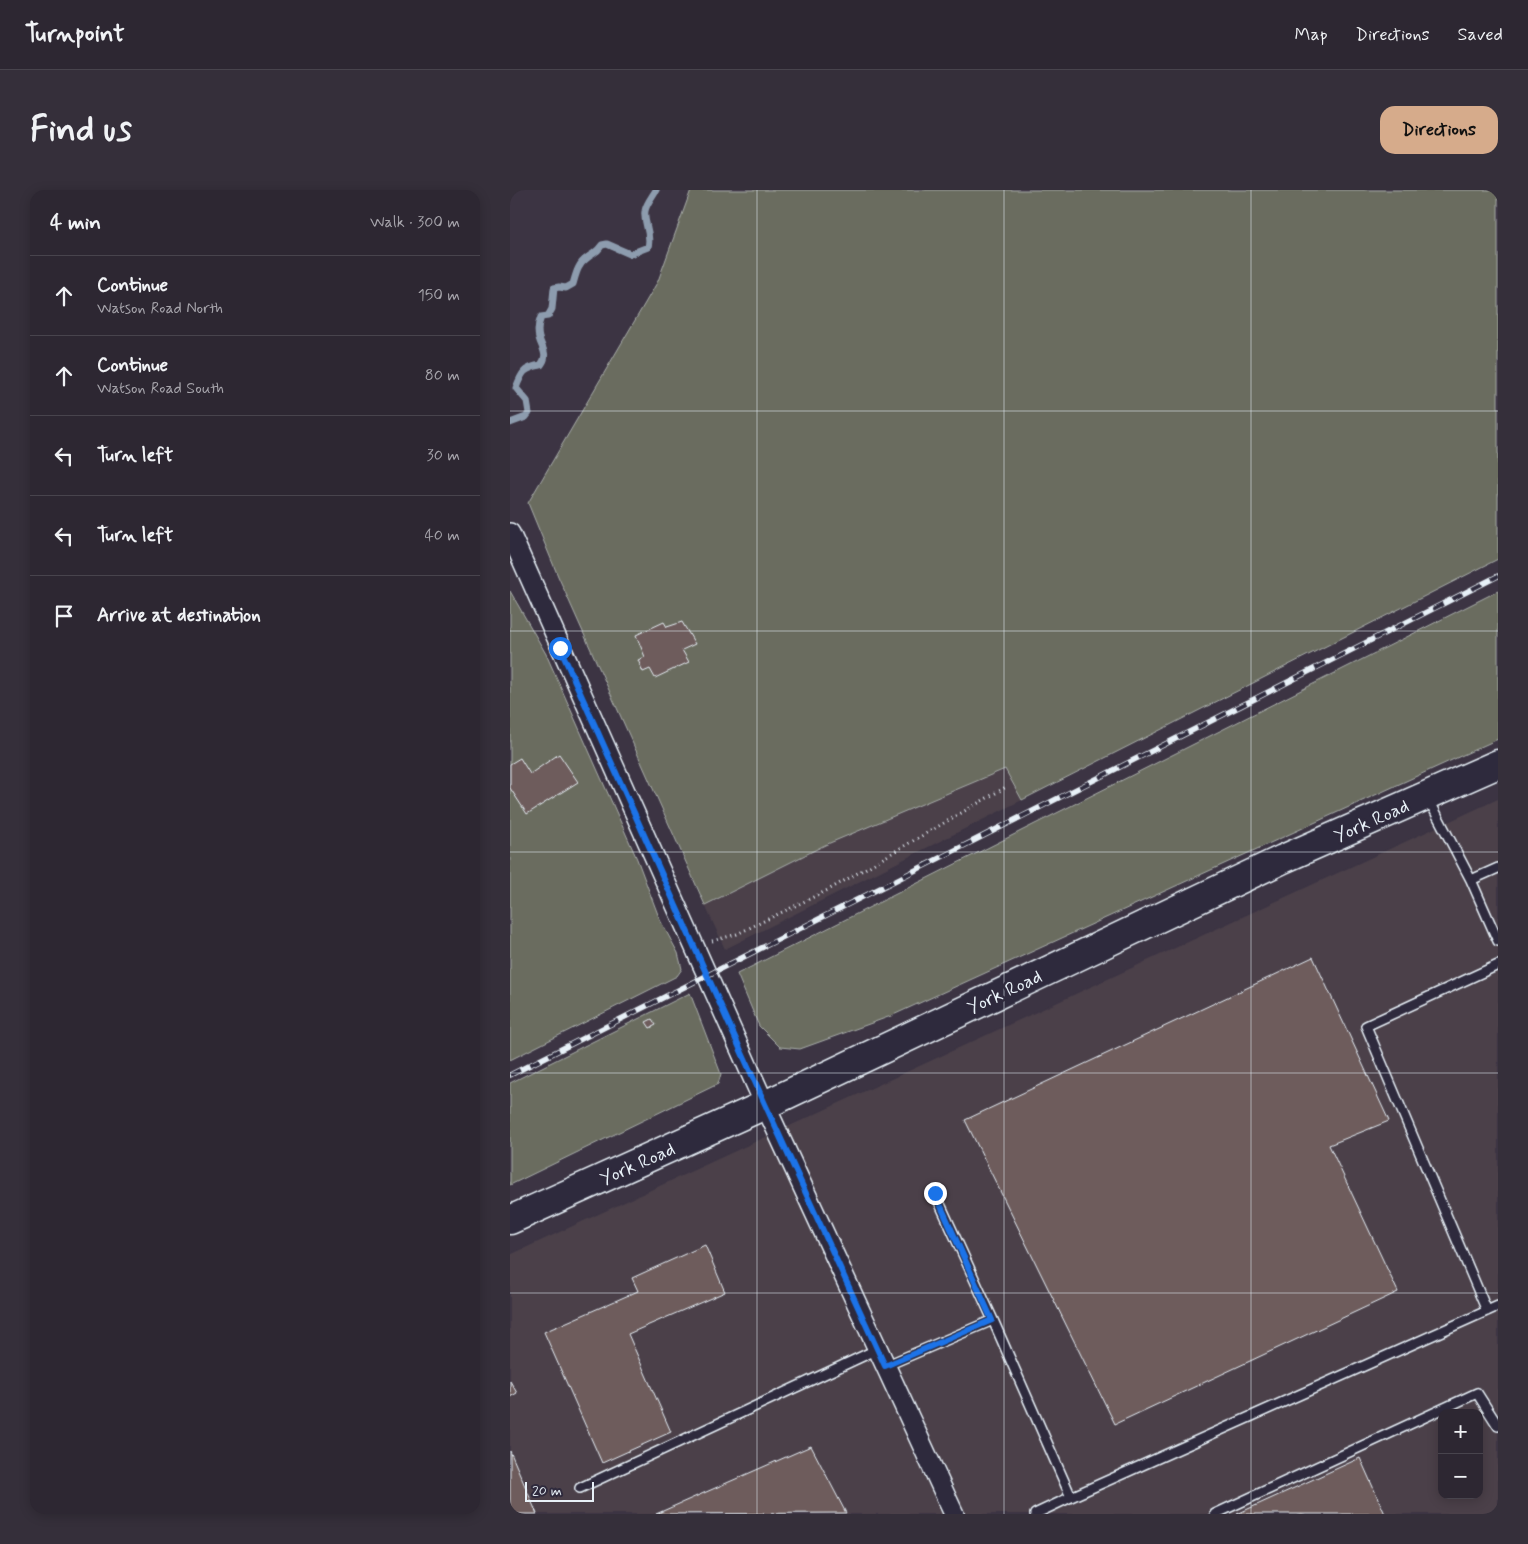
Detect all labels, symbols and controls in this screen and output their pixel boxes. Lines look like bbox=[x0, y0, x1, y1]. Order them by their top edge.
text: Turnpoint bbox=[25, 19, 125, 50]
text: Map bbox=[1295, 23, 1328, 47]
text: Directions bbox=[1356, 23, 1430, 47]
text: Saved bbox=[1458, 23, 1503, 47]
button: Directions bbox=[1380, 106, 1498, 154]
text: Find us bbox=[30, 107, 132, 153]
text: 4 min bbox=[50, 209, 101, 237]
text: Walk · 300 m bbox=[370, 212, 460, 233]
text: Continue bbox=[97, 273, 168, 298]
icon: ahead bbox=[50, 282, 78, 310]
text: 150 m bbox=[418, 285, 460, 306]
text: Watson Road North bbox=[97, 298, 223, 319]
text: Continue bbox=[97, 353, 168, 378]
icon: ahead bbox=[50, 362, 78, 390]
text: 80 m bbox=[425, 365, 460, 386]
text: Watson Road South bbox=[97, 378, 224, 399]
icon: left bbox=[50, 442, 78, 470]
text: Turn left bbox=[97, 443, 173, 468]
text: 30 m bbox=[427, 445, 460, 466]
icon: left bbox=[50, 522, 78, 550]
text: Turn left bbox=[97, 523, 173, 548]
text: 40 m bbox=[424, 525, 460, 546]
icon: arrive bbox=[50, 602, 78, 630]
text: Arrive at destination bbox=[97, 603, 261, 628]
route start bbox=[549, 637, 572, 660]
street label: York Road bbox=[1330, 794, 1413, 849]
street label: York Road bbox=[963, 964, 1046, 1021]
street label: York Road bbox=[596, 1137, 679, 1192]
route end bbox=[924, 1182, 947, 1205]
map controls bbox=[1438, 1409, 1483, 1499]
button: + bbox=[1438, 1409, 1483, 1454]
button: − bbox=[1438, 1454, 1483, 1499]
scale bar bbox=[525, 1479, 594, 1502]
text: 20 m bbox=[532, 1482, 562, 1500]

